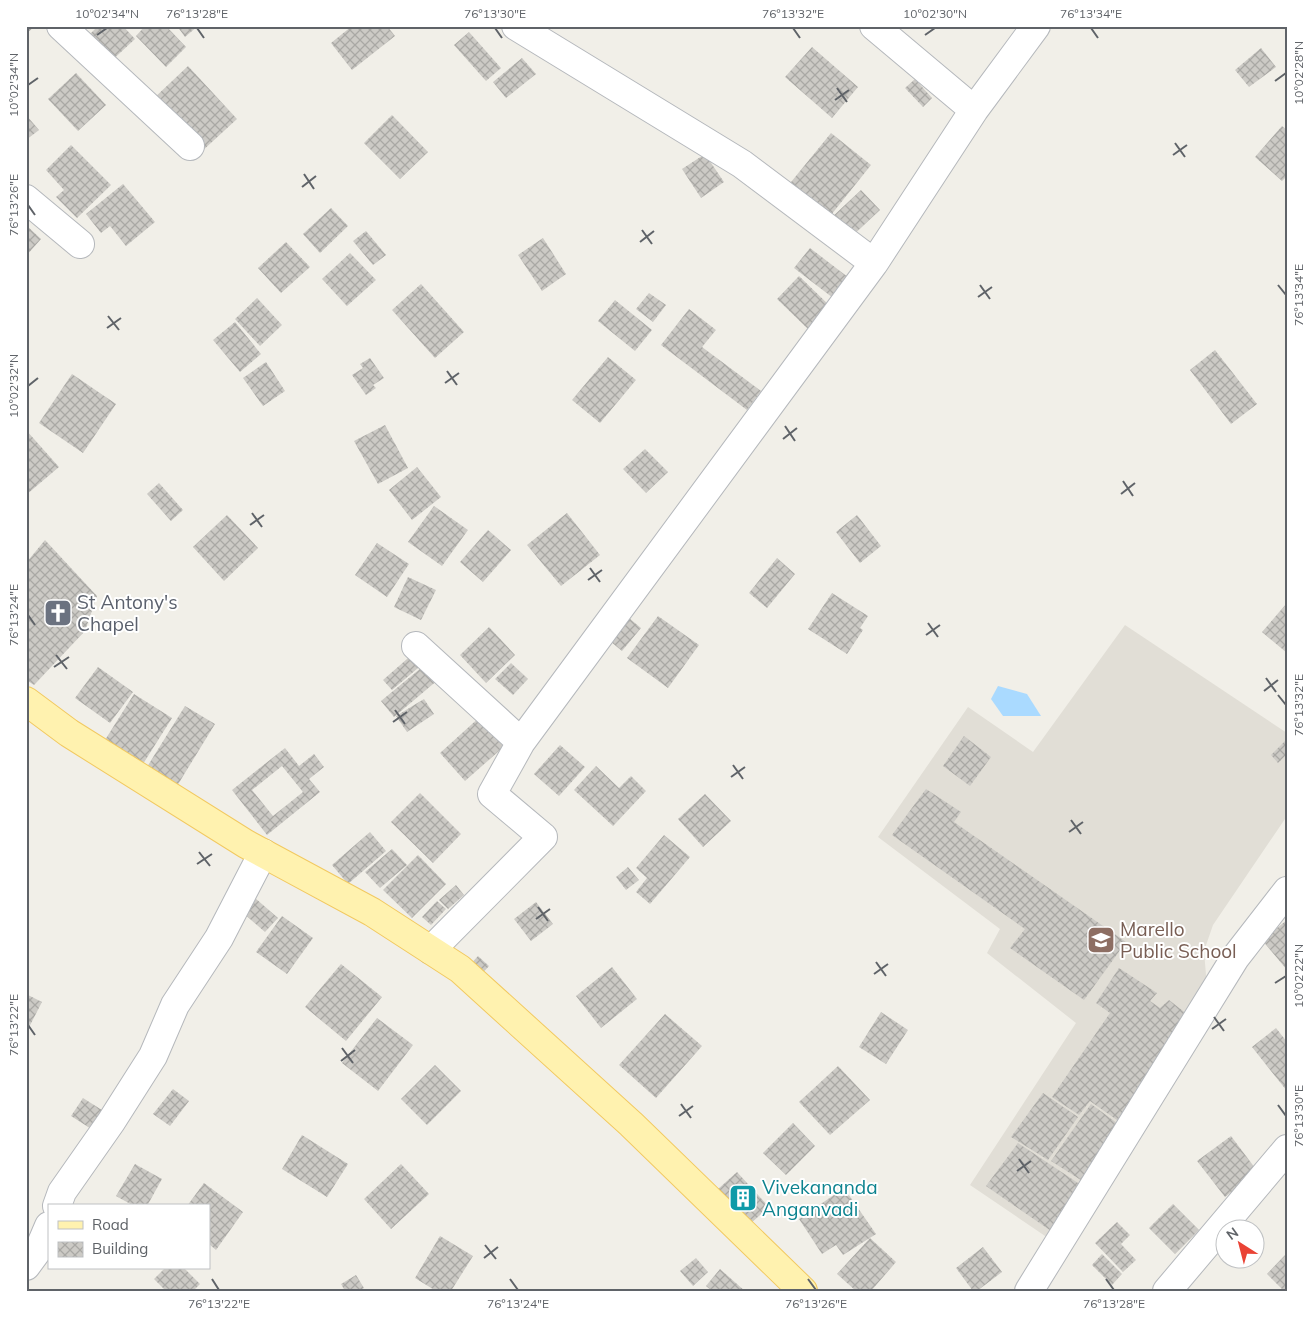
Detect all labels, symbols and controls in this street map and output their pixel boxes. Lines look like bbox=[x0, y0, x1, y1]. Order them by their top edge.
text: 10°02'34"N bbox=[75, 6, 139, 21]
text: 76°13'28"E bbox=[166, 6, 228, 21]
text: 76°13'30"E bbox=[464, 6, 526, 21]
text: 76°13'32"E bbox=[762, 6, 824, 21]
text: 10°02'30"N bbox=[903, 6, 967, 21]
text: 76°13'34"E bbox=[1060, 6, 1122, 21]
text: 10°02'28"N bbox=[1291, 41, 1306, 105]
text: 10°02'34"N bbox=[6, 53, 21, 117]
text: 76°13'26"E bbox=[6, 174, 21, 236]
text: 76°13'34"E bbox=[1291, 264, 1306, 326]
text: 10°02'32"N bbox=[6, 354, 21, 418]
text: 76°13'24"E bbox=[6, 584, 21, 646]
place label: St Antony's Chapel bbox=[77, 590, 178, 636]
church icon: St Antony's Chapel bbox=[43, 598, 73, 628]
text: 76°13'32"E bbox=[1291, 674, 1306, 736]
place label: Marello Public School bbox=[1120, 917, 1237, 963]
school or university icon: Marello Public School bbox=[1086, 925, 1116, 955]
text: 10°02'22"N bbox=[1291, 944, 1306, 1008]
text: 76°13'22"E bbox=[6, 994, 21, 1056]
text: 76°13'30"E bbox=[1291, 1085, 1306, 1147]
place label: Vivekananda Anganvadi bbox=[762, 1175, 878, 1221]
building icon: Vivekananda Anganvadi bbox=[728, 1183, 758, 1213]
legend bbox=[48, 1204, 210, 1270]
text: Road bbox=[92, 1215, 129, 1234]
north arrow bbox=[1216, 1220, 1266, 1270]
text: N bbox=[1223, 1223, 1242, 1244]
text: Building bbox=[92, 1239, 148, 1258]
text: 76°13'22"E bbox=[188, 1296, 250, 1311]
text: 76°13'24"E bbox=[487, 1296, 549, 1311]
text: 76°13'26"E bbox=[785, 1296, 847, 1311]
text: 76°13'28"E bbox=[1083, 1296, 1145, 1311]

